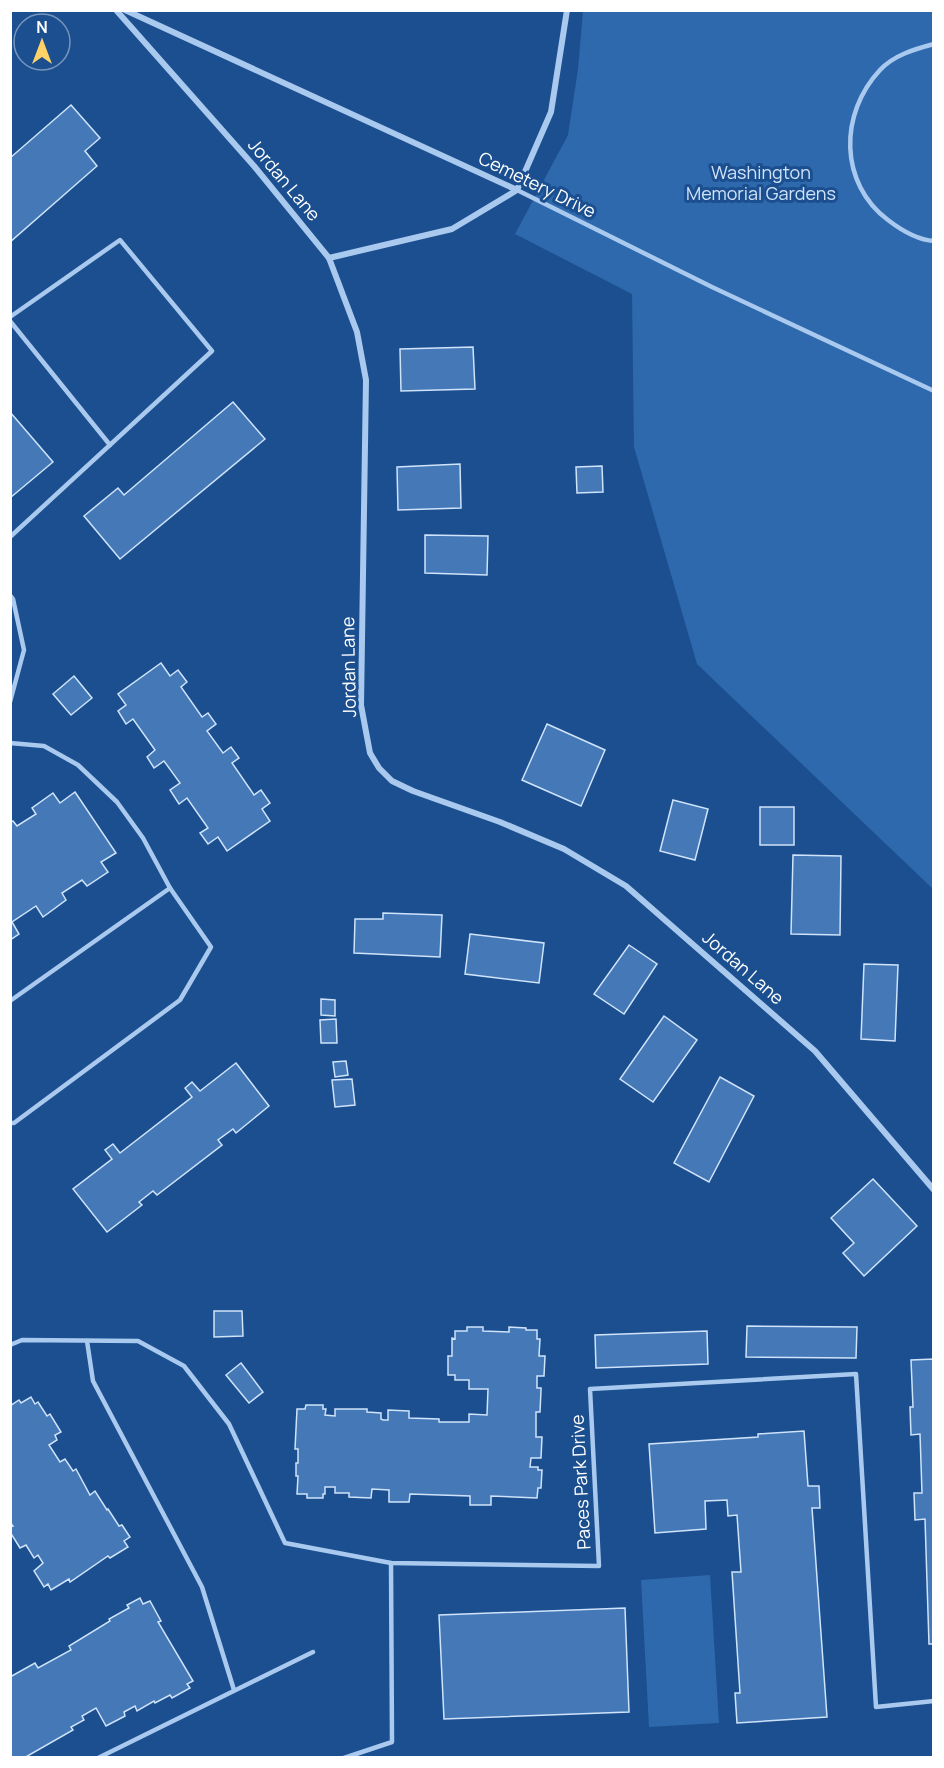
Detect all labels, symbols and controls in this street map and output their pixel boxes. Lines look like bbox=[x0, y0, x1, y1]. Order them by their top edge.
north arrow bbox=[12, 12, 72, 72]
text: N bbox=[36, 16, 48, 38]
street label: Jordan Lane bbox=[243, 133, 326, 226]
street label: Cemetery Drive bbox=[475, 145, 600, 223]
park label: Washington Memorial Gardens bbox=[686, 160, 836, 205]
street label: Jordan Lane bbox=[335, 617, 361, 718]
street label: Jordan Lane bbox=[698, 925, 789, 1009]
street label: Paces Park Drive bbox=[564, 1414, 596, 1550]

